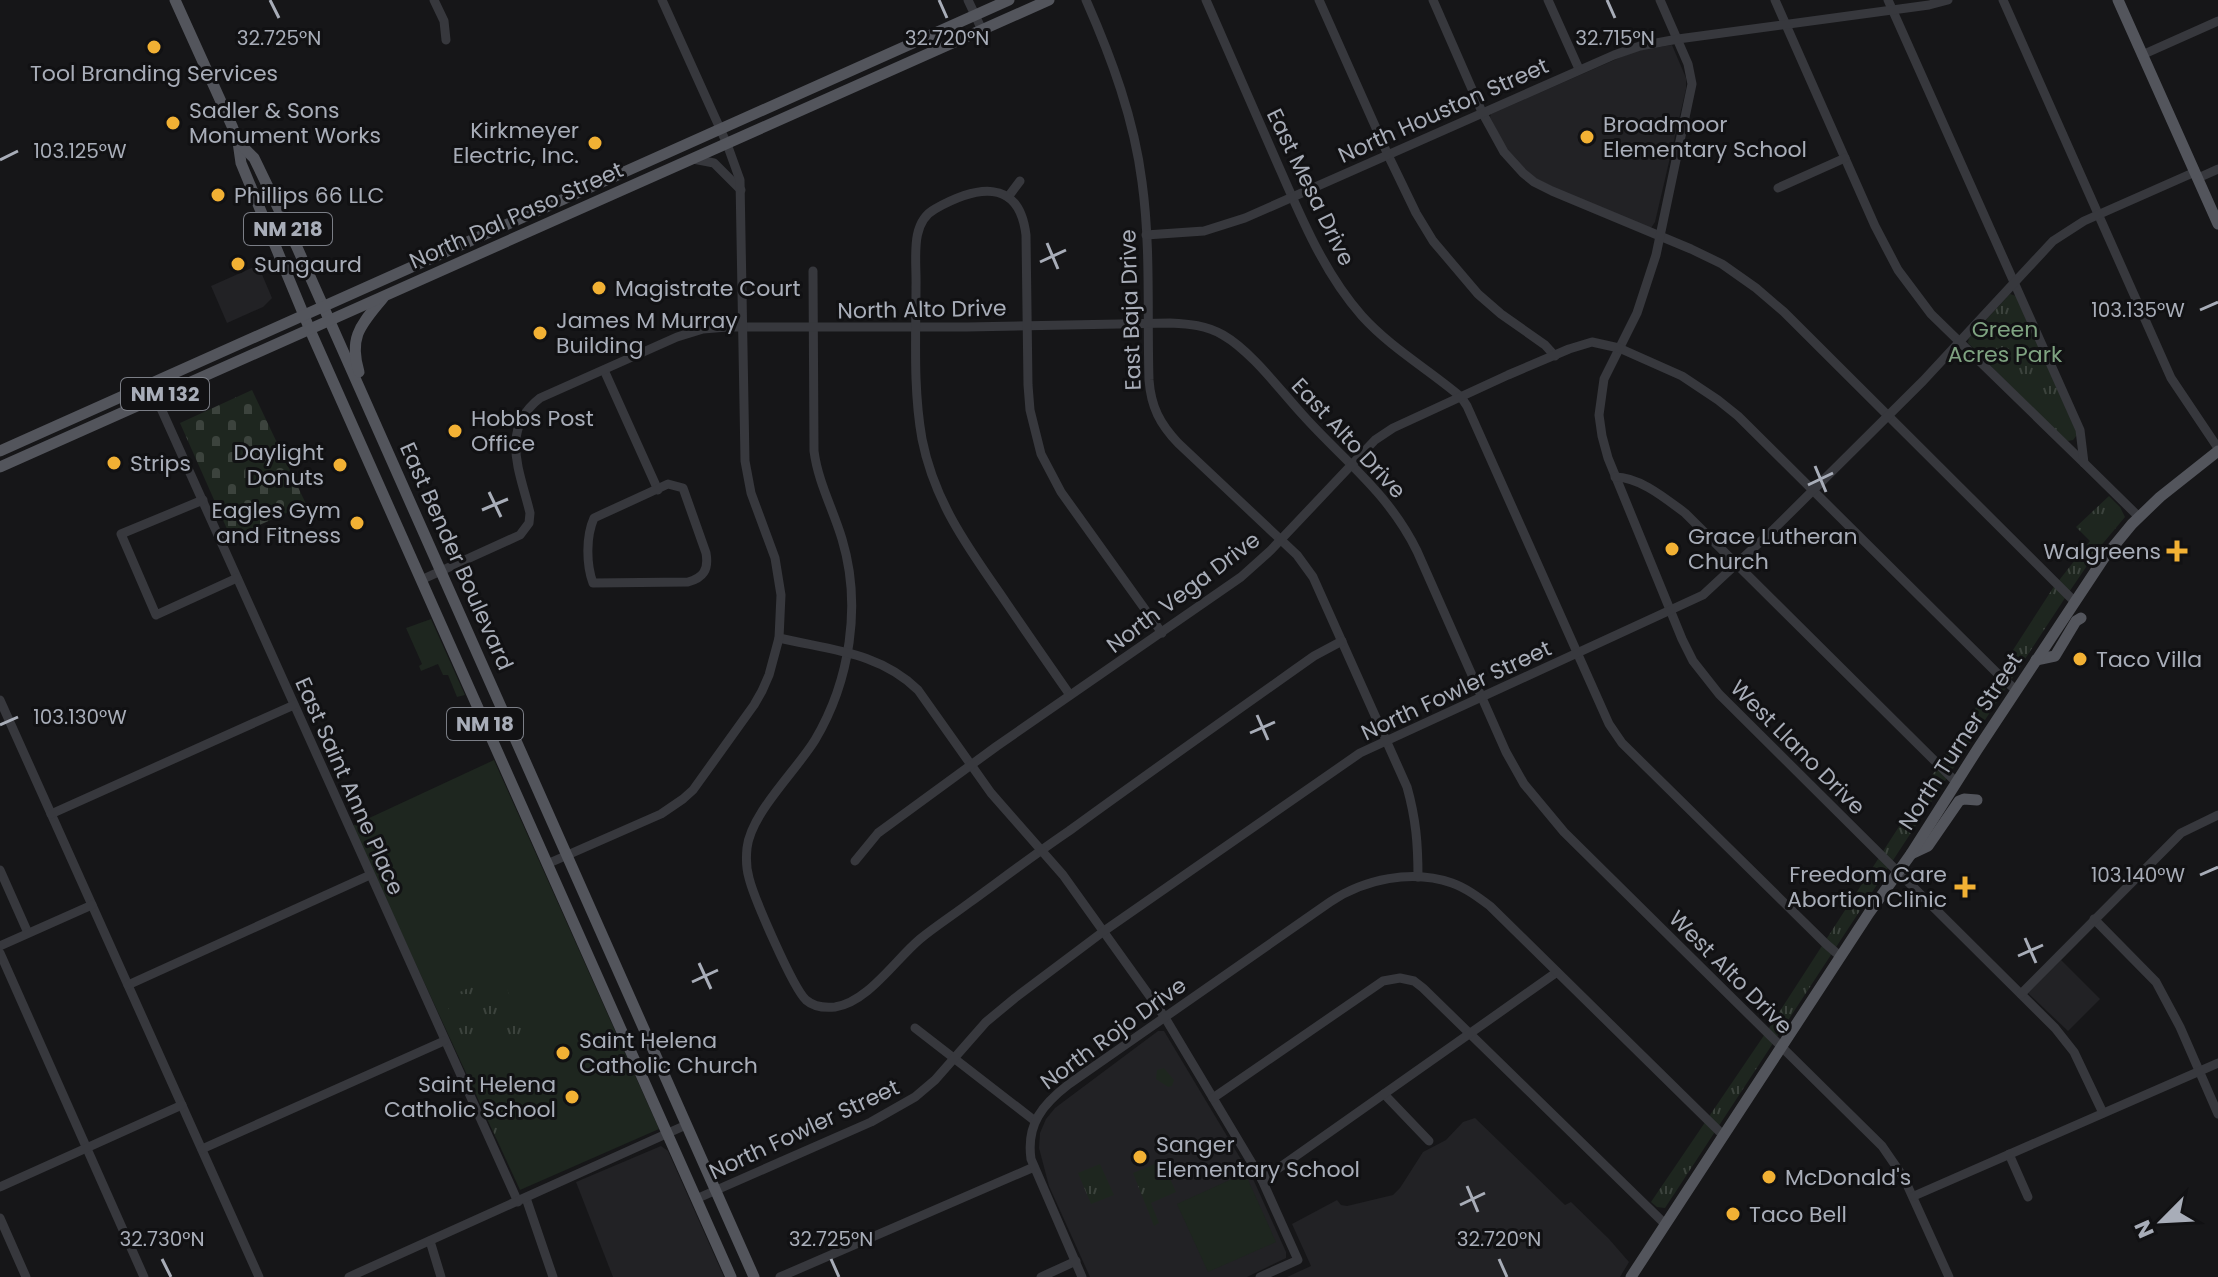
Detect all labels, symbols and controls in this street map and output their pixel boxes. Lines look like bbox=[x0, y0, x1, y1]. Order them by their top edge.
text: 32.725°N bbox=[237, 24, 321, 52]
text: 32.720°N bbox=[905, 24, 989, 52]
text: 32.715°N bbox=[1575, 24, 1655, 52]
marker: Tool Branding Services bbox=[145, 38, 163, 56]
street label: North Houston Street bbox=[1333, 50, 1553, 171]
place label: Tool Branding Services bbox=[30, 58, 278, 89]
place label: Sadler & Sons Monument Works bbox=[189, 95, 381, 151]
street label: East Mesa Drive bbox=[1259, 103, 1362, 271]
place label: Broadmoor Elementary School bbox=[1603, 109, 1807, 165]
marker: Sadler & Sons Monument Works bbox=[164, 114, 182, 132]
place label: Kirkmeyer Electric, Inc. bbox=[453, 115, 579, 171]
marker: Broadmoor Elementary School bbox=[1578, 128, 1596, 146]
marker: Kirkmeyer Electric, Inc. bbox=[586, 134, 604, 152]
text: 103.125°W bbox=[33, 137, 127, 165]
street label: North Dal Paso Street bbox=[404, 154, 628, 277]
place label: Phillips 66 LLC bbox=[234, 180, 385, 211]
marker: Phillips 66 LLC bbox=[209, 186, 227, 204]
road number: NM 218 bbox=[244, 213, 332, 245]
street label: East Baja Drive bbox=[1112, 229, 1149, 391]
place label: Sungaurd bbox=[254, 249, 362, 280]
marker: Sungaurd bbox=[229, 255, 247, 273]
place label: Magistrate Court bbox=[615, 273, 801, 304]
marker: Magistrate Court bbox=[590, 279, 608, 297]
street label: North Alto Drive bbox=[837, 293, 1007, 326]
text: 103.135°W bbox=[2091, 296, 2185, 324]
place label: James M Murray Building bbox=[556, 305, 738, 361]
park label: Green Acres Park bbox=[1948, 314, 2063, 370]
marker: James M Murray Building bbox=[531, 324, 549, 342]
street label: East Alto Drive bbox=[1284, 371, 1413, 506]
road number: NM 132 bbox=[121, 378, 209, 410]
place label: Hobbs Post Office bbox=[471, 403, 594, 459]
marker: Hobbs Post Office bbox=[446, 422, 464, 440]
place label: Daylight Donuts bbox=[233, 437, 324, 493]
street label: East Bender Boulevard bbox=[392, 437, 521, 675]
place label: Strips bbox=[130, 448, 191, 479]
marker: Strips bbox=[105, 454, 123, 472]
marker: Daylight Donuts bbox=[331, 456, 349, 474]
place label: Eagles Gym and Fitness bbox=[211, 495, 341, 551]
marker: Eagles Gym and Fitness bbox=[348, 514, 366, 532]
place label: Grace Lutheran Church bbox=[1688, 521, 1858, 577]
street label: North Vega Drive bbox=[1100, 524, 1267, 660]
place label: Walgreens bbox=[2043, 536, 2161, 567]
marker: Grace Lutheran Church bbox=[1663, 540, 1681, 558]
marker: Walgreens bbox=[2168, 542, 2186, 560]
street label: North Fowler Street bbox=[1356, 633, 1556, 748]
place label: Taco Villa bbox=[2096, 644, 2202, 675]
street label: North Turner Street bbox=[1891, 646, 2030, 836]
marker: Taco Villa bbox=[2071, 650, 2089, 668]
street label: East Saint Anne Place bbox=[288, 672, 412, 900]
street label: West Llano Drive bbox=[1723, 673, 1872, 822]
text: 103.130°W bbox=[33, 703, 127, 731]
road number: NM 18 bbox=[447, 708, 523, 740]
place label: Freedom Care Abortion Clinic bbox=[1787, 859, 1947, 915]
text: 103.140°W bbox=[2091, 861, 2186, 889]
marker: Freedom Care Abortion Clinic bbox=[1954, 876, 1976, 898]
street label: West Alto Drive bbox=[1662, 903, 1800, 1041]
street label: North Rojo Drive bbox=[1034, 970, 1193, 1097]
place label: Saint Helena Catholic Church bbox=[579, 1025, 758, 1081]
marker: Saint Helena Catholic Church bbox=[554, 1044, 572, 1062]
place label: Saint Helena Catholic School bbox=[384, 1069, 556, 1125]
street label: North Fowler Street bbox=[704, 1072, 904, 1187]
marker: Saint Helena Catholic School bbox=[563, 1088, 581, 1106]
place label: Sanger Elementary School bbox=[1156, 1129, 1360, 1185]
marker: Sanger Elementary School bbox=[1131, 1148, 1149, 1166]
place label: McDonald's bbox=[1785, 1162, 1911, 1193]
marker: McDonald's bbox=[1760, 1168, 1778, 1186]
north arrow bbox=[2122, 1181, 2202, 1261]
place label: Taco Bell bbox=[1749, 1199, 1847, 1230]
marker: Taco Bell bbox=[1724, 1205, 1742, 1223]
text: N bbox=[2127, 1215, 2162, 1243]
text: 32.730°N bbox=[120, 1225, 205, 1253]
text: 32.725°N bbox=[789, 1225, 873, 1253]
text: 32.720°N bbox=[1457, 1225, 1541, 1253]

